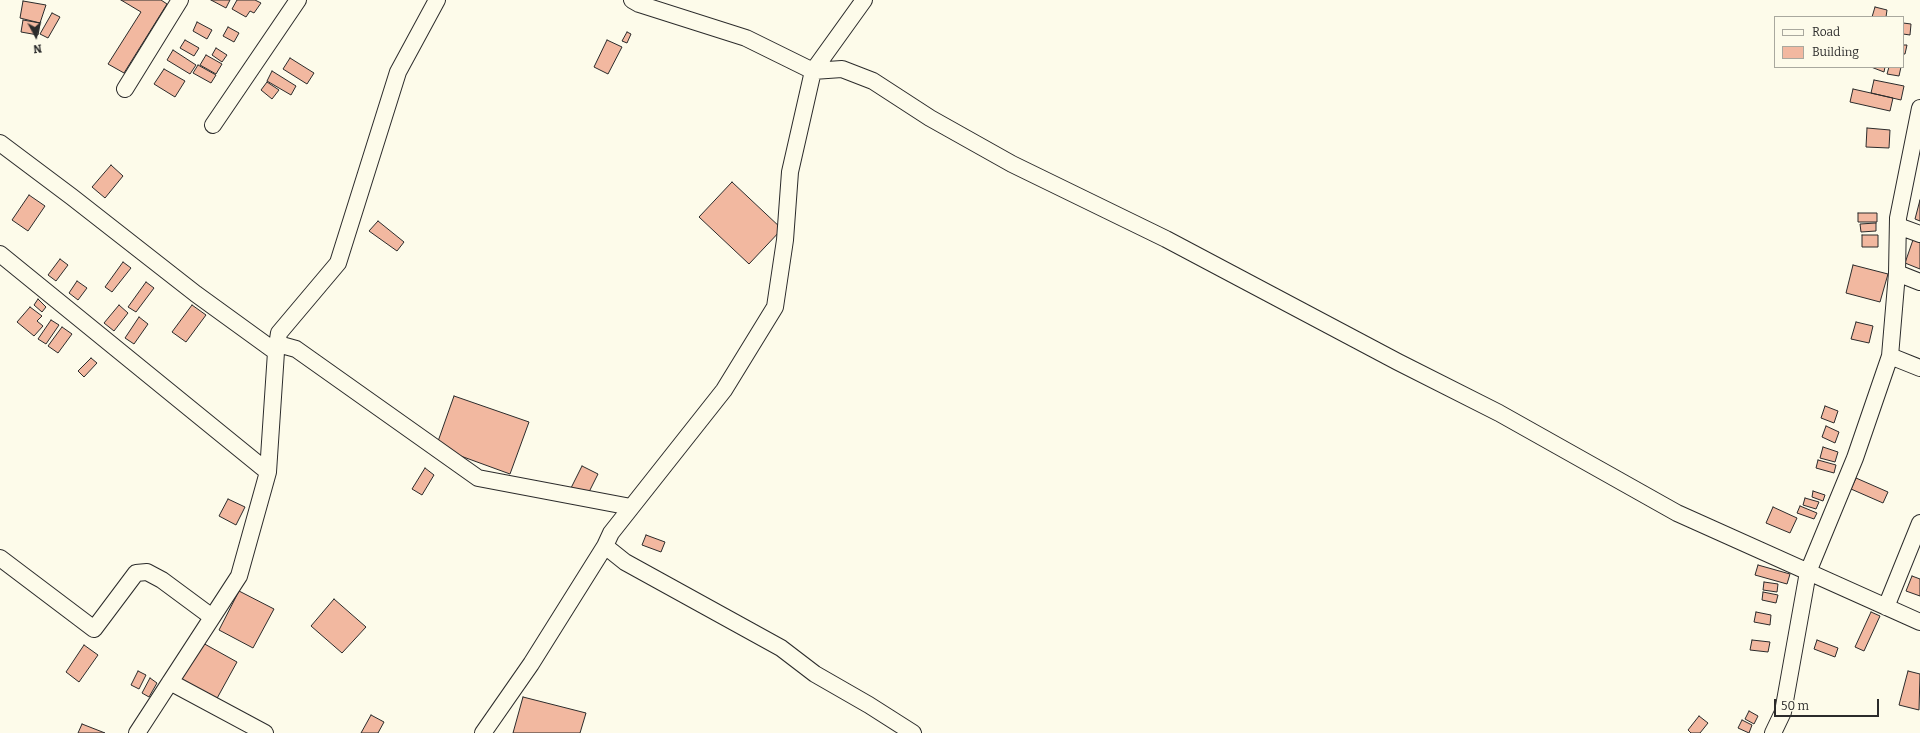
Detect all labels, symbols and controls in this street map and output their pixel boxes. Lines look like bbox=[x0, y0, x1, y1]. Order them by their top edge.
north arrow bbox=[16, 16, 56, 56]
legend bbox=[1774, 16, 1904, 68]
text: Road bbox=[1812, 25, 1840, 39]
text: N bbox=[33, 41, 43, 55]
text: Building bbox=[1812, 45, 1859, 59]
scale bar bbox=[1776, 691, 1881, 717]
text: 50 m bbox=[1781, 699, 1809, 713]

